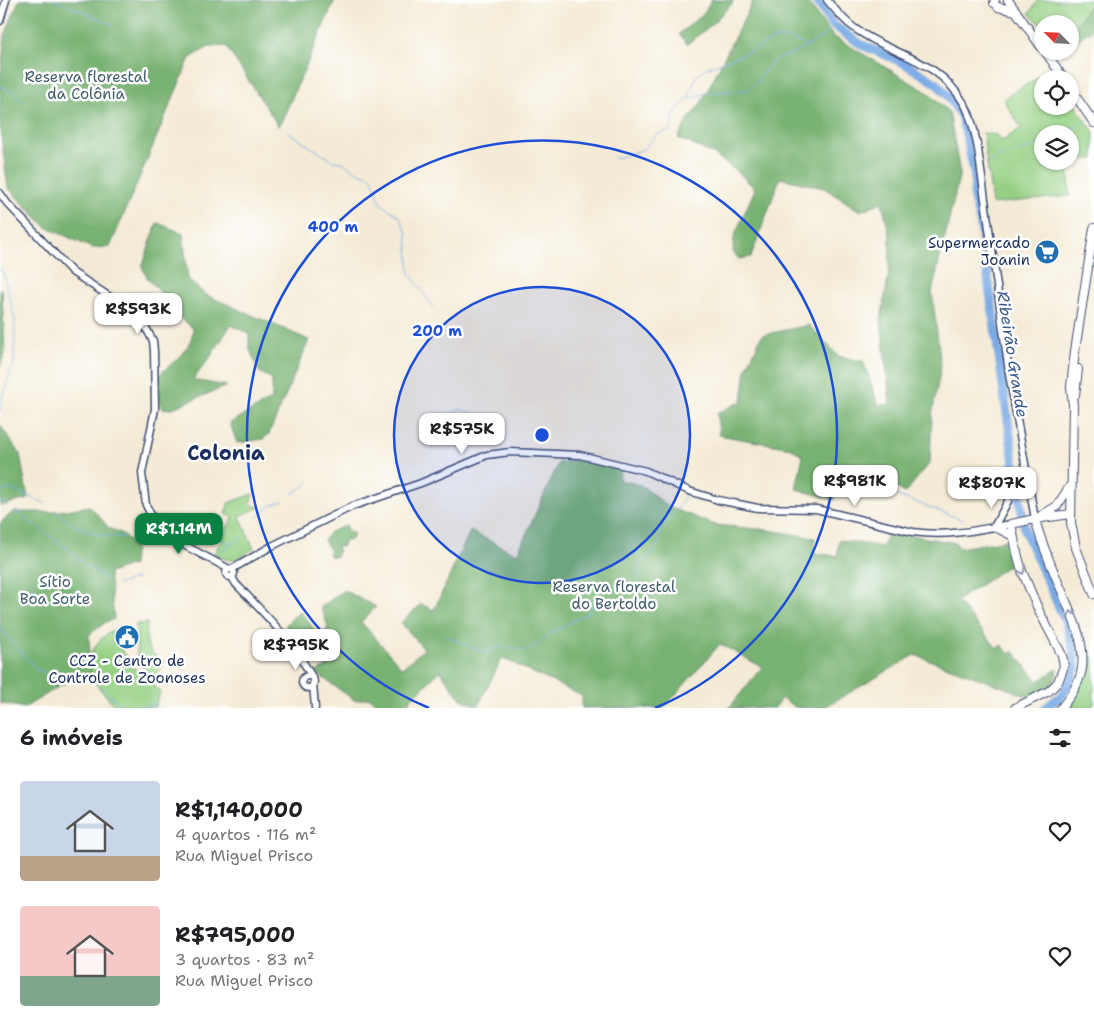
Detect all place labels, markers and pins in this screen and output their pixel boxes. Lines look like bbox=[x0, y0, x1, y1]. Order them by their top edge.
place label: Supermercado Joanin bbox=[928, 233, 1030, 270]
supermarket icon: Supermercado Joanin bbox=[1034, 239, 1060, 265]
pin: R$593K bbox=[97, 292, 179, 335]
pin: R$575K bbox=[421, 412, 503, 455]
centre of rings bbox=[533, 426, 551, 444]
pin: R$981K bbox=[814, 464, 896, 507]
pin: R$807K bbox=[951, 466, 1033, 509]
pin: R$1.14M bbox=[133, 512, 225, 555]
public building icon: CCZ - Centro de Controle de Zoonoses bbox=[114, 624, 140, 650]
pin: R$795K bbox=[255, 628, 337, 671]
place label: CCZ - Centro de Controle de Zoonoses bbox=[48, 651, 206, 688]

